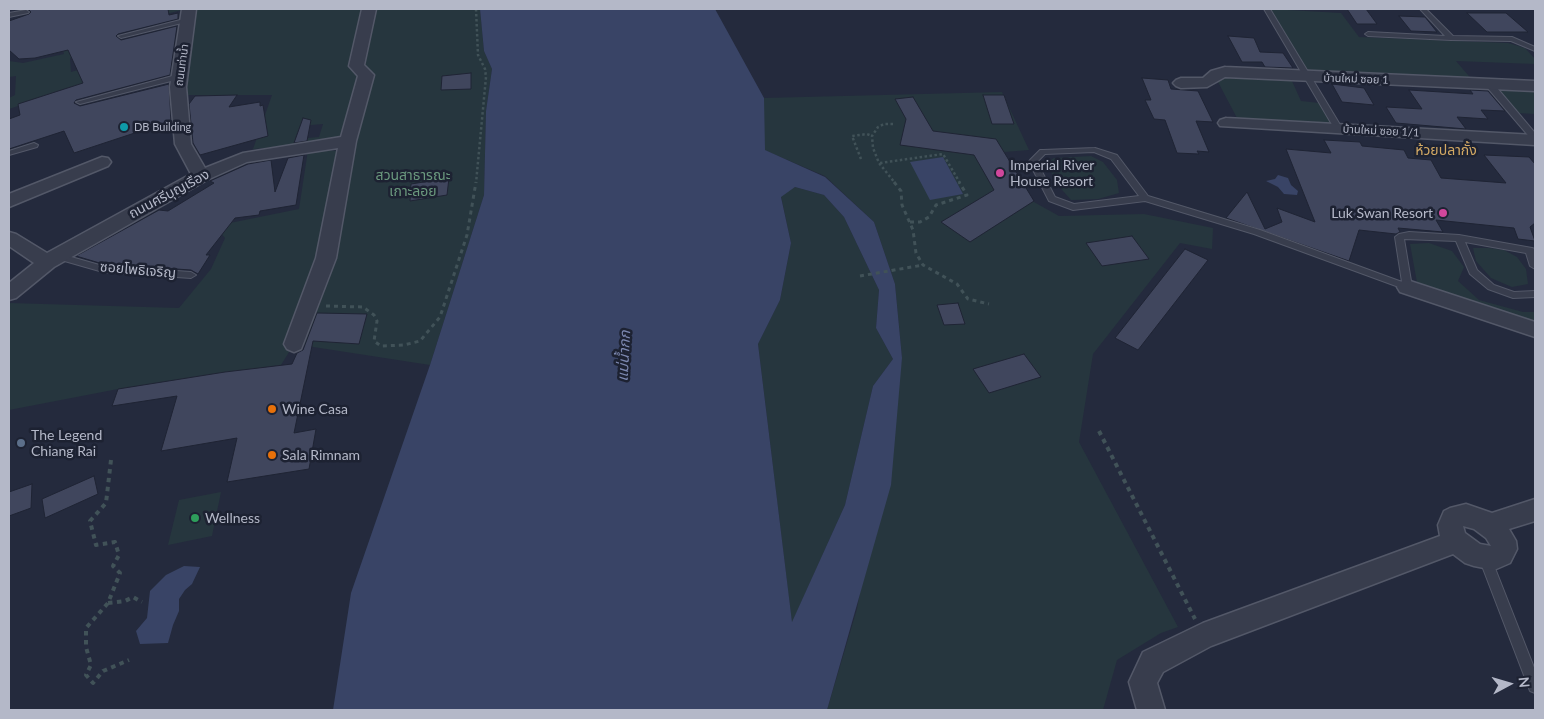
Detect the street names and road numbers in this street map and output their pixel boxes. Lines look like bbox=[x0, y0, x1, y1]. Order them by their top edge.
street label: ถนนท่าน้ำ bbox=[173, 43, 191, 87]
street label: บ้านใหม่ ซอย 1 bbox=[1323, 71, 1389, 87]
street label: บ้านใหม่ ซอย 1/1 bbox=[1342, 122, 1420, 140]
street label: ถนนศรีบุญเรือง bbox=[126, 166, 212, 222]
street label: ซอยโพธิเจริญ bbox=[99, 258, 177, 282]

